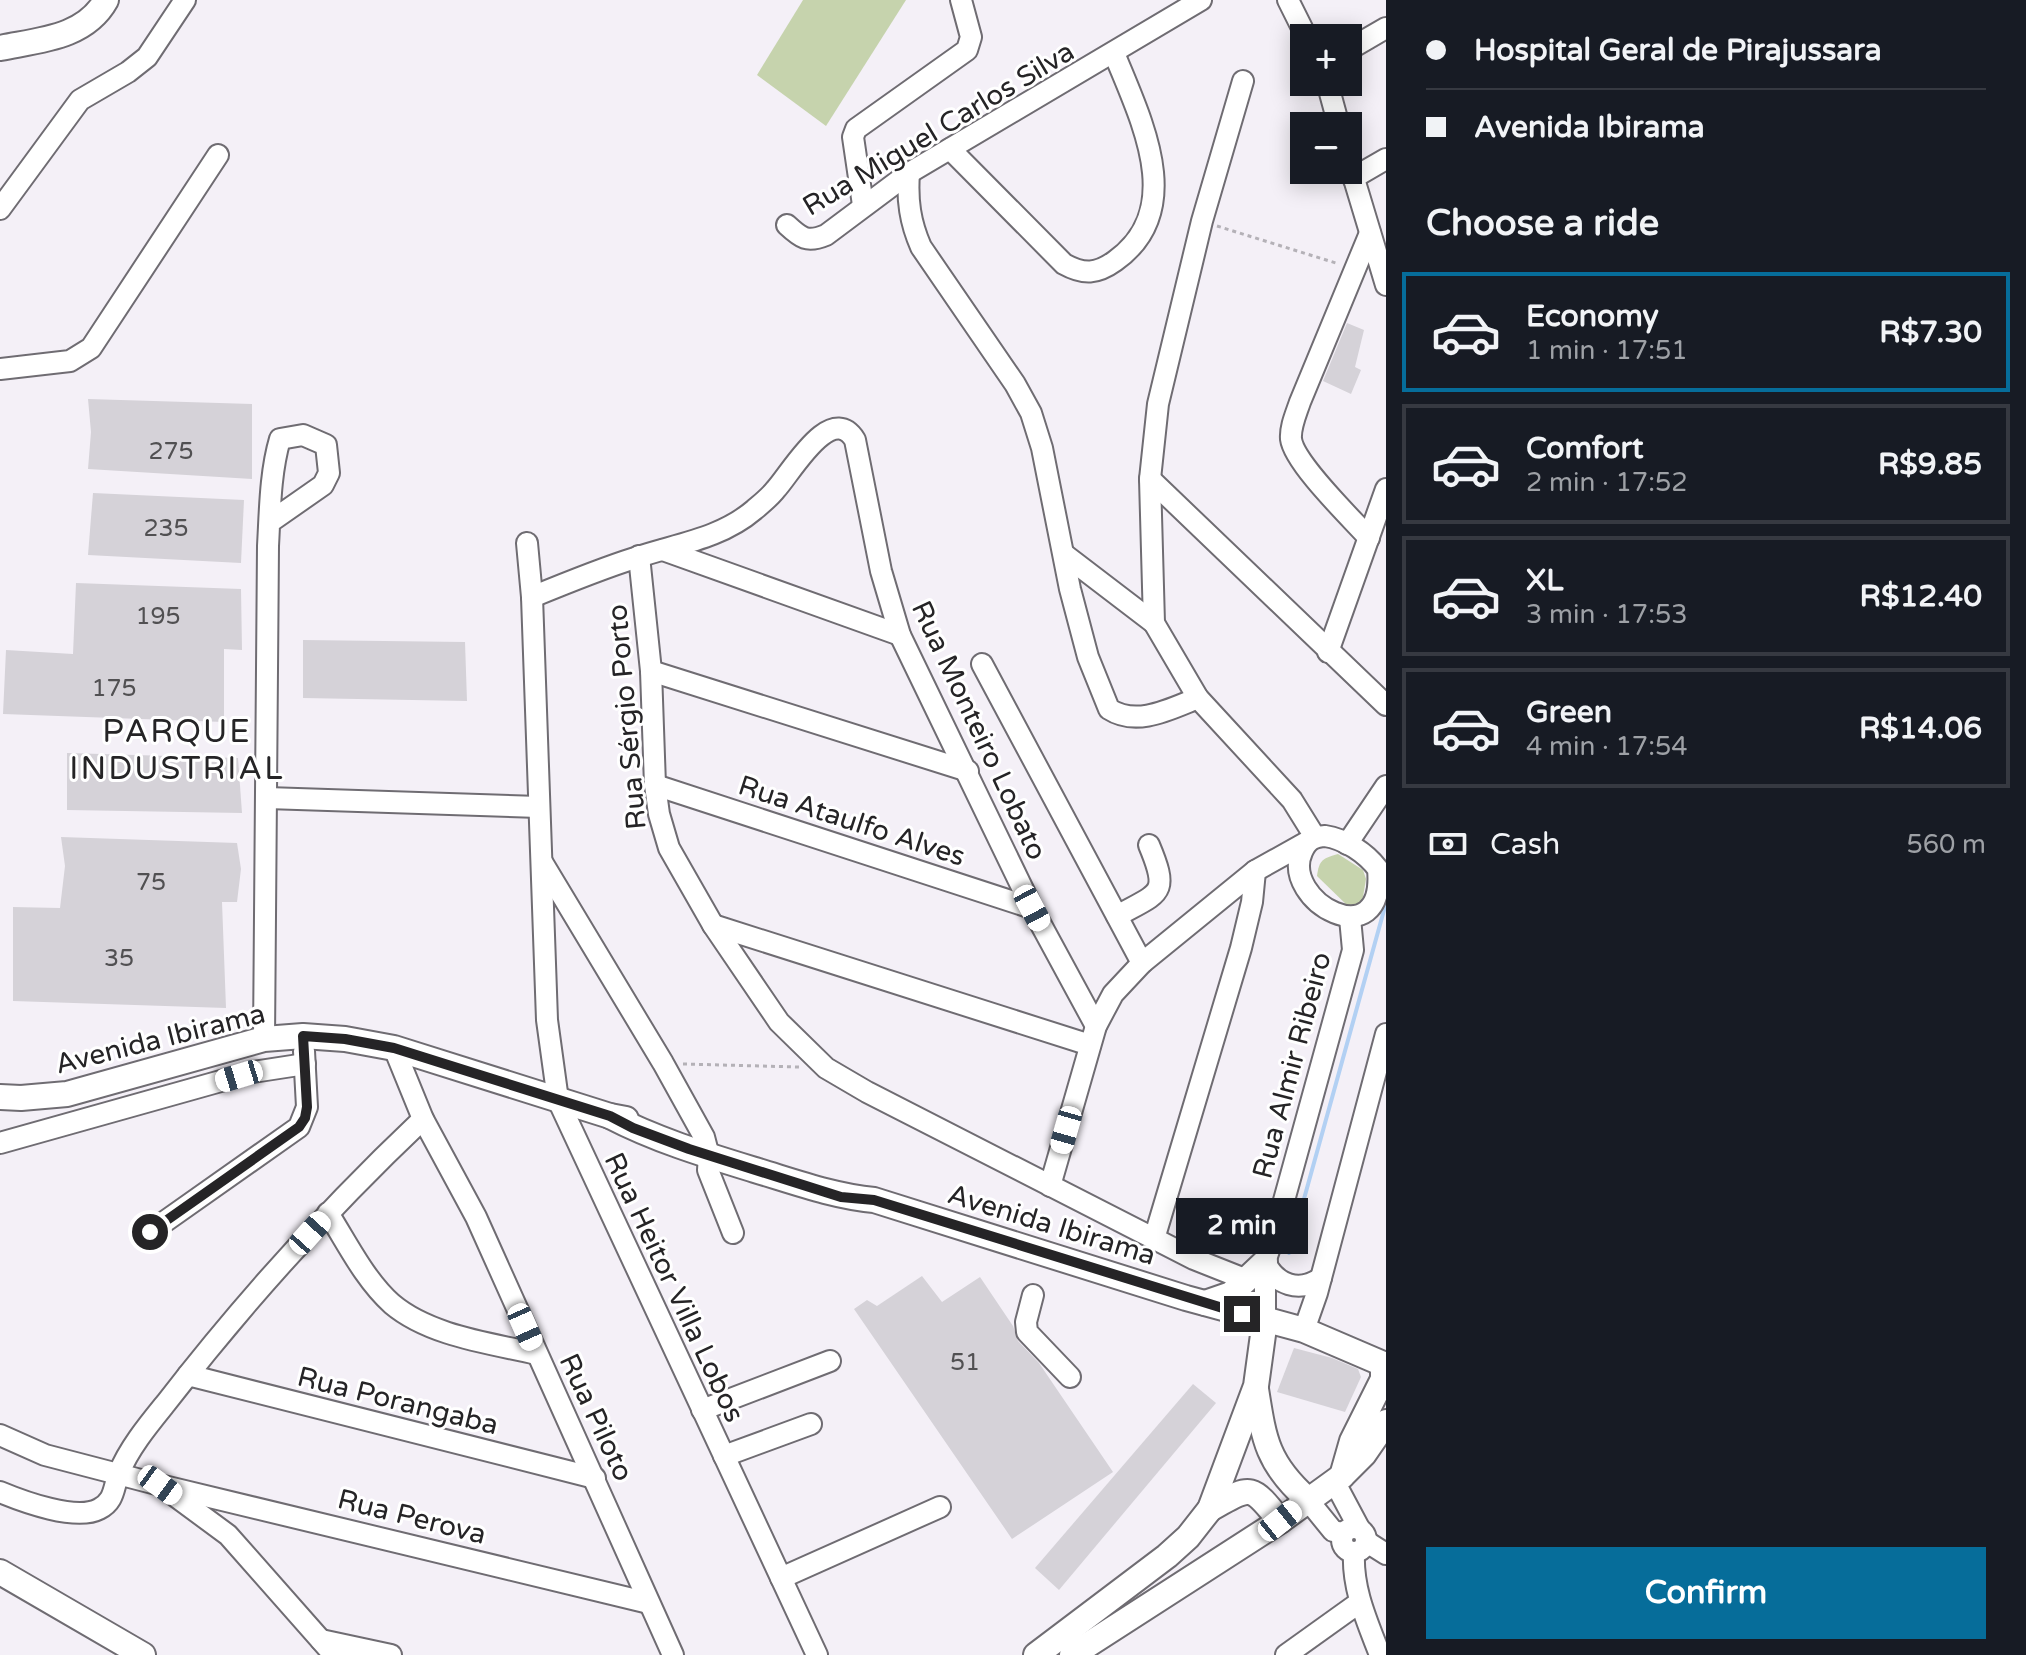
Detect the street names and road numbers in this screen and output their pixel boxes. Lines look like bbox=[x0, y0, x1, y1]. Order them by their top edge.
street label: Rua Miguel Carlos Silva bbox=[797, 34, 1080, 223]
street label: Rua Monteiro Lobato bbox=[904, 595, 1054, 865]
street label: Rua Sérgio Porto bbox=[600, 603, 654, 831]
street label: Rua Ataulfo Alves bbox=[734, 768, 969, 874]
street label: Rua Almir Ribeiro bbox=[1245, 948, 1339, 1182]
street label: Avenida Ibirama bbox=[52, 996, 269, 1082]
street label: Rua Heitor Villa Lobos bbox=[597, 1147, 752, 1428]
street label: Avenida Ibirama bbox=[944, 1177, 1160, 1273]
street label: Rua Piloto bbox=[552, 1348, 640, 1487]
street label: Rua Porangaba bbox=[294, 1360, 502, 1442]
street label: Rua Perova bbox=[334, 1482, 490, 1552]

